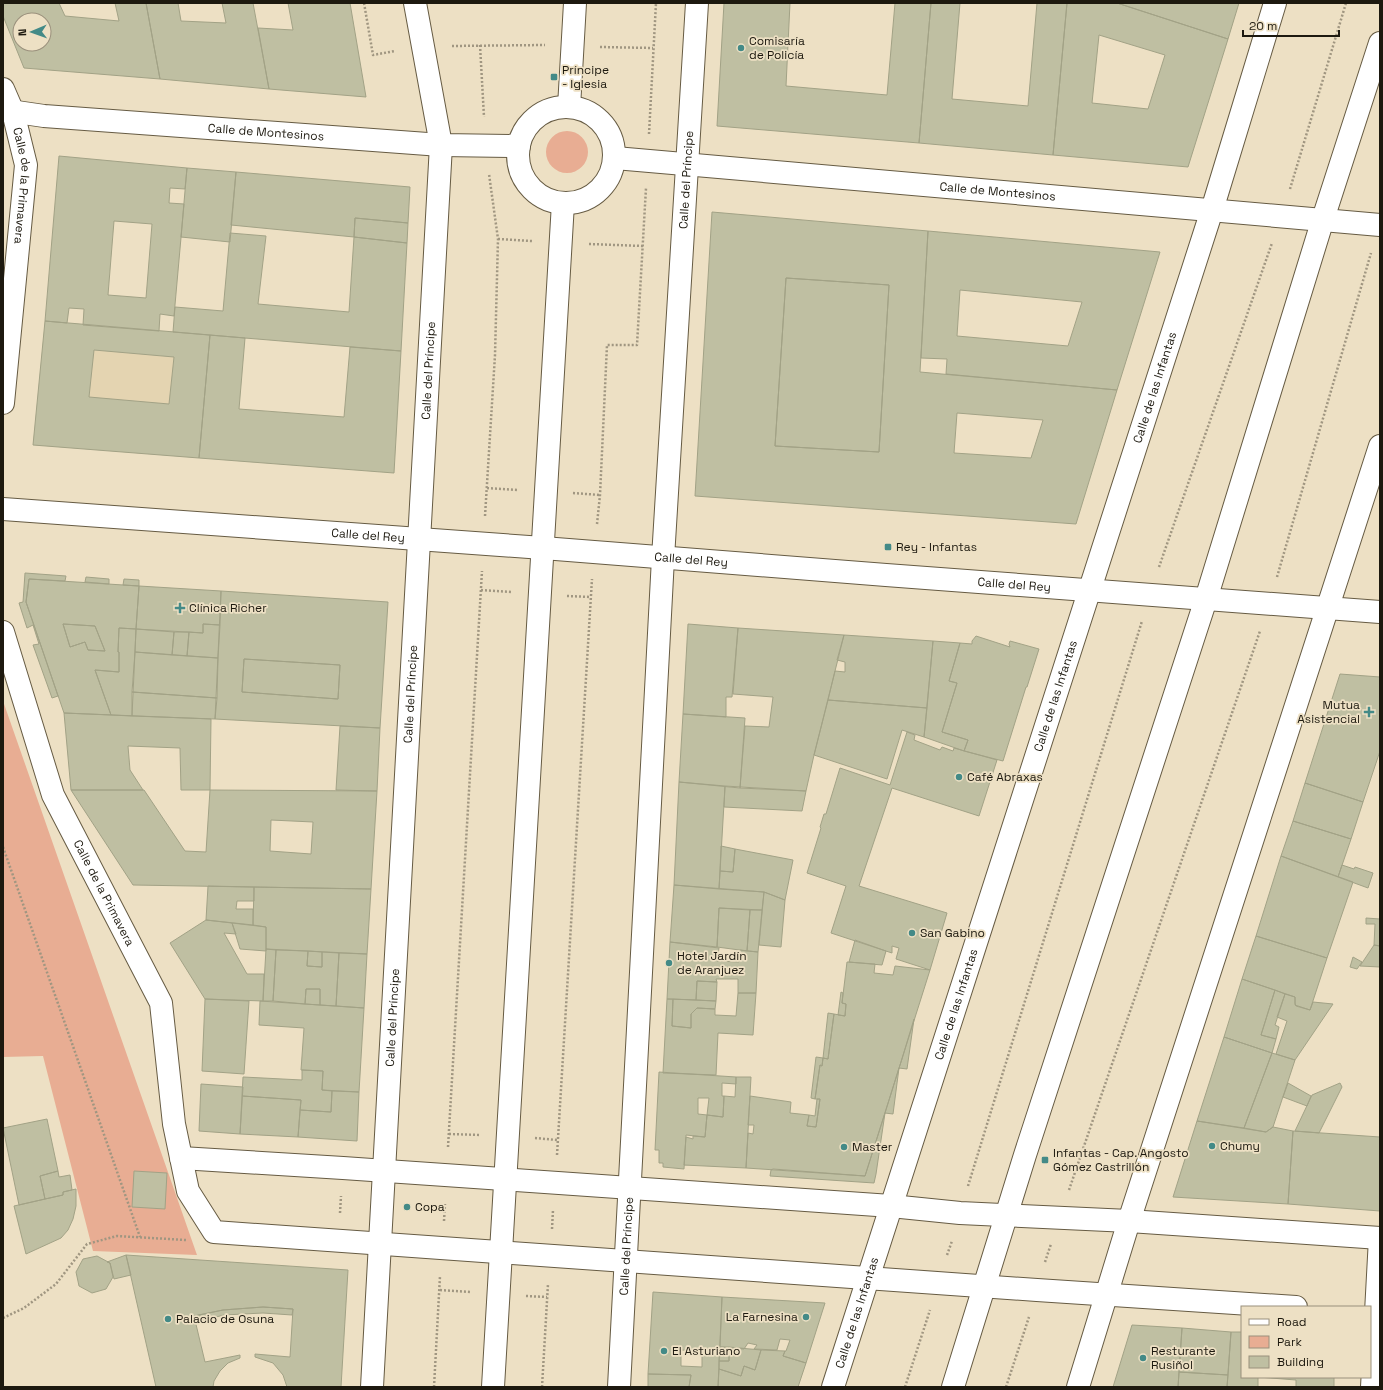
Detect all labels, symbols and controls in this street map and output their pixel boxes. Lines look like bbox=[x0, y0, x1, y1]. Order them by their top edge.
north arrow bbox=[12, 12, 52, 52]
scale bar bbox=[1243, 12, 1339, 38]
text: 20 m bbox=[1249, 18, 1277, 34]
text: N bbox=[15, 28, 29, 36]
place label: Comisaría de Policía bbox=[749, 33, 805, 63]
marker: Comisaría de Policía bbox=[736, 43, 746, 53]
place label: Príncipe - Iglesia bbox=[562, 62, 609, 92]
marker: Príncipe - Iglesia bbox=[549, 72, 559, 82]
street label: Calle de Montesinos bbox=[207, 120, 325, 144]
street label: Calle de la Primavera bbox=[9, 126, 34, 245]
street label: Calle del Príncipe bbox=[675, 130, 697, 230]
street label: Calle de Montesinos bbox=[939, 178, 1056, 205]
street label: Calle del Príncipe bbox=[418, 321, 439, 420]
street label: Calle de las Infantas bbox=[1129, 330, 1180, 445]
street label: Calle del Rey bbox=[331, 525, 405, 546]
place label: Rey - Infantas bbox=[896, 539, 977, 555]
marker: Rey - Infantas bbox=[883, 542, 893, 552]
street label: Calle del Rey bbox=[654, 549, 728, 571]
street label: Calle del Rey bbox=[977, 574, 1052, 595]
place label: Clínica Richer bbox=[189, 600, 267, 616]
marker: Clínica Richer bbox=[174, 602, 186, 614]
street label: Calle de las Infantas bbox=[1030, 638, 1081, 754]
street label: Calle del Príncipe bbox=[400, 644, 421, 744]
place label: Mutua Asistencial bbox=[1297, 697, 1360, 727]
marker: Mutua Asistencial bbox=[1363, 706, 1375, 718]
place label: Café Abraxas bbox=[967, 769, 1043, 785]
marker: Café Abraxas bbox=[954, 772, 964, 782]
street label: Calle de la Primavera bbox=[70, 837, 138, 949]
place label: San Gabino bbox=[920, 925, 985, 941]
marker: San Gabino bbox=[907, 928, 917, 938]
street label: Calle de las Infantas bbox=[931, 947, 982, 1062]
place label: Hotel Jardín de Aranjuez bbox=[677, 948, 747, 978]
marker: Hotel Jardín de Aranjuez bbox=[664, 958, 674, 968]
street label: Calle del Príncipe bbox=[382, 968, 403, 1067]
place label: Chumy bbox=[1220, 1138, 1260, 1154]
place label: Master bbox=[852, 1139, 893, 1155]
marker: Chumy bbox=[1207, 1141, 1217, 1151]
marker: Master bbox=[839, 1142, 849, 1152]
place label: Infantas - Cap. Angosto Gómez Castrillón bbox=[1053, 1145, 1189, 1175]
marker: Infantas - Cap. Angosto Gómez Castrillón bbox=[1040, 1155, 1050, 1165]
street label: Calle del Príncipe bbox=[616, 1197, 637, 1296]
place label: Copa bbox=[415, 1199, 445, 1215]
marker: Copa bbox=[402, 1202, 412, 1212]
street label: Calle de las Infantas bbox=[832, 1255, 882, 1370]
legend bbox=[1241, 1306, 1371, 1378]
place label: La Farnesina bbox=[726, 1309, 798, 1325]
place label: Palacio de Osuna bbox=[176, 1311, 274, 1327]
marker: La Farnesina bbox=[801, 1312, 811, 1322]
marker: Palacio de Osuna bbox=[163, 1314, 173, 1324]
text: Road bbox=[1277, 1314, 1306, 1330]
text: Park bbox=[1277, 1334, 1302, 1350]
place label: El Asturiano bbox=[672, 1343, 740, 1359]
place label: Resturante Rusiñol bbox=[1151, 1343, 1216, 1373]
marker: El Asturiano bbox=[659, 1346, 669, 1356]
marker: Resturante Rusiñol bbox=[1138, 1353, 1148, 1363]
text: Building bbox=[1277, 1354, 1324, 1370]

